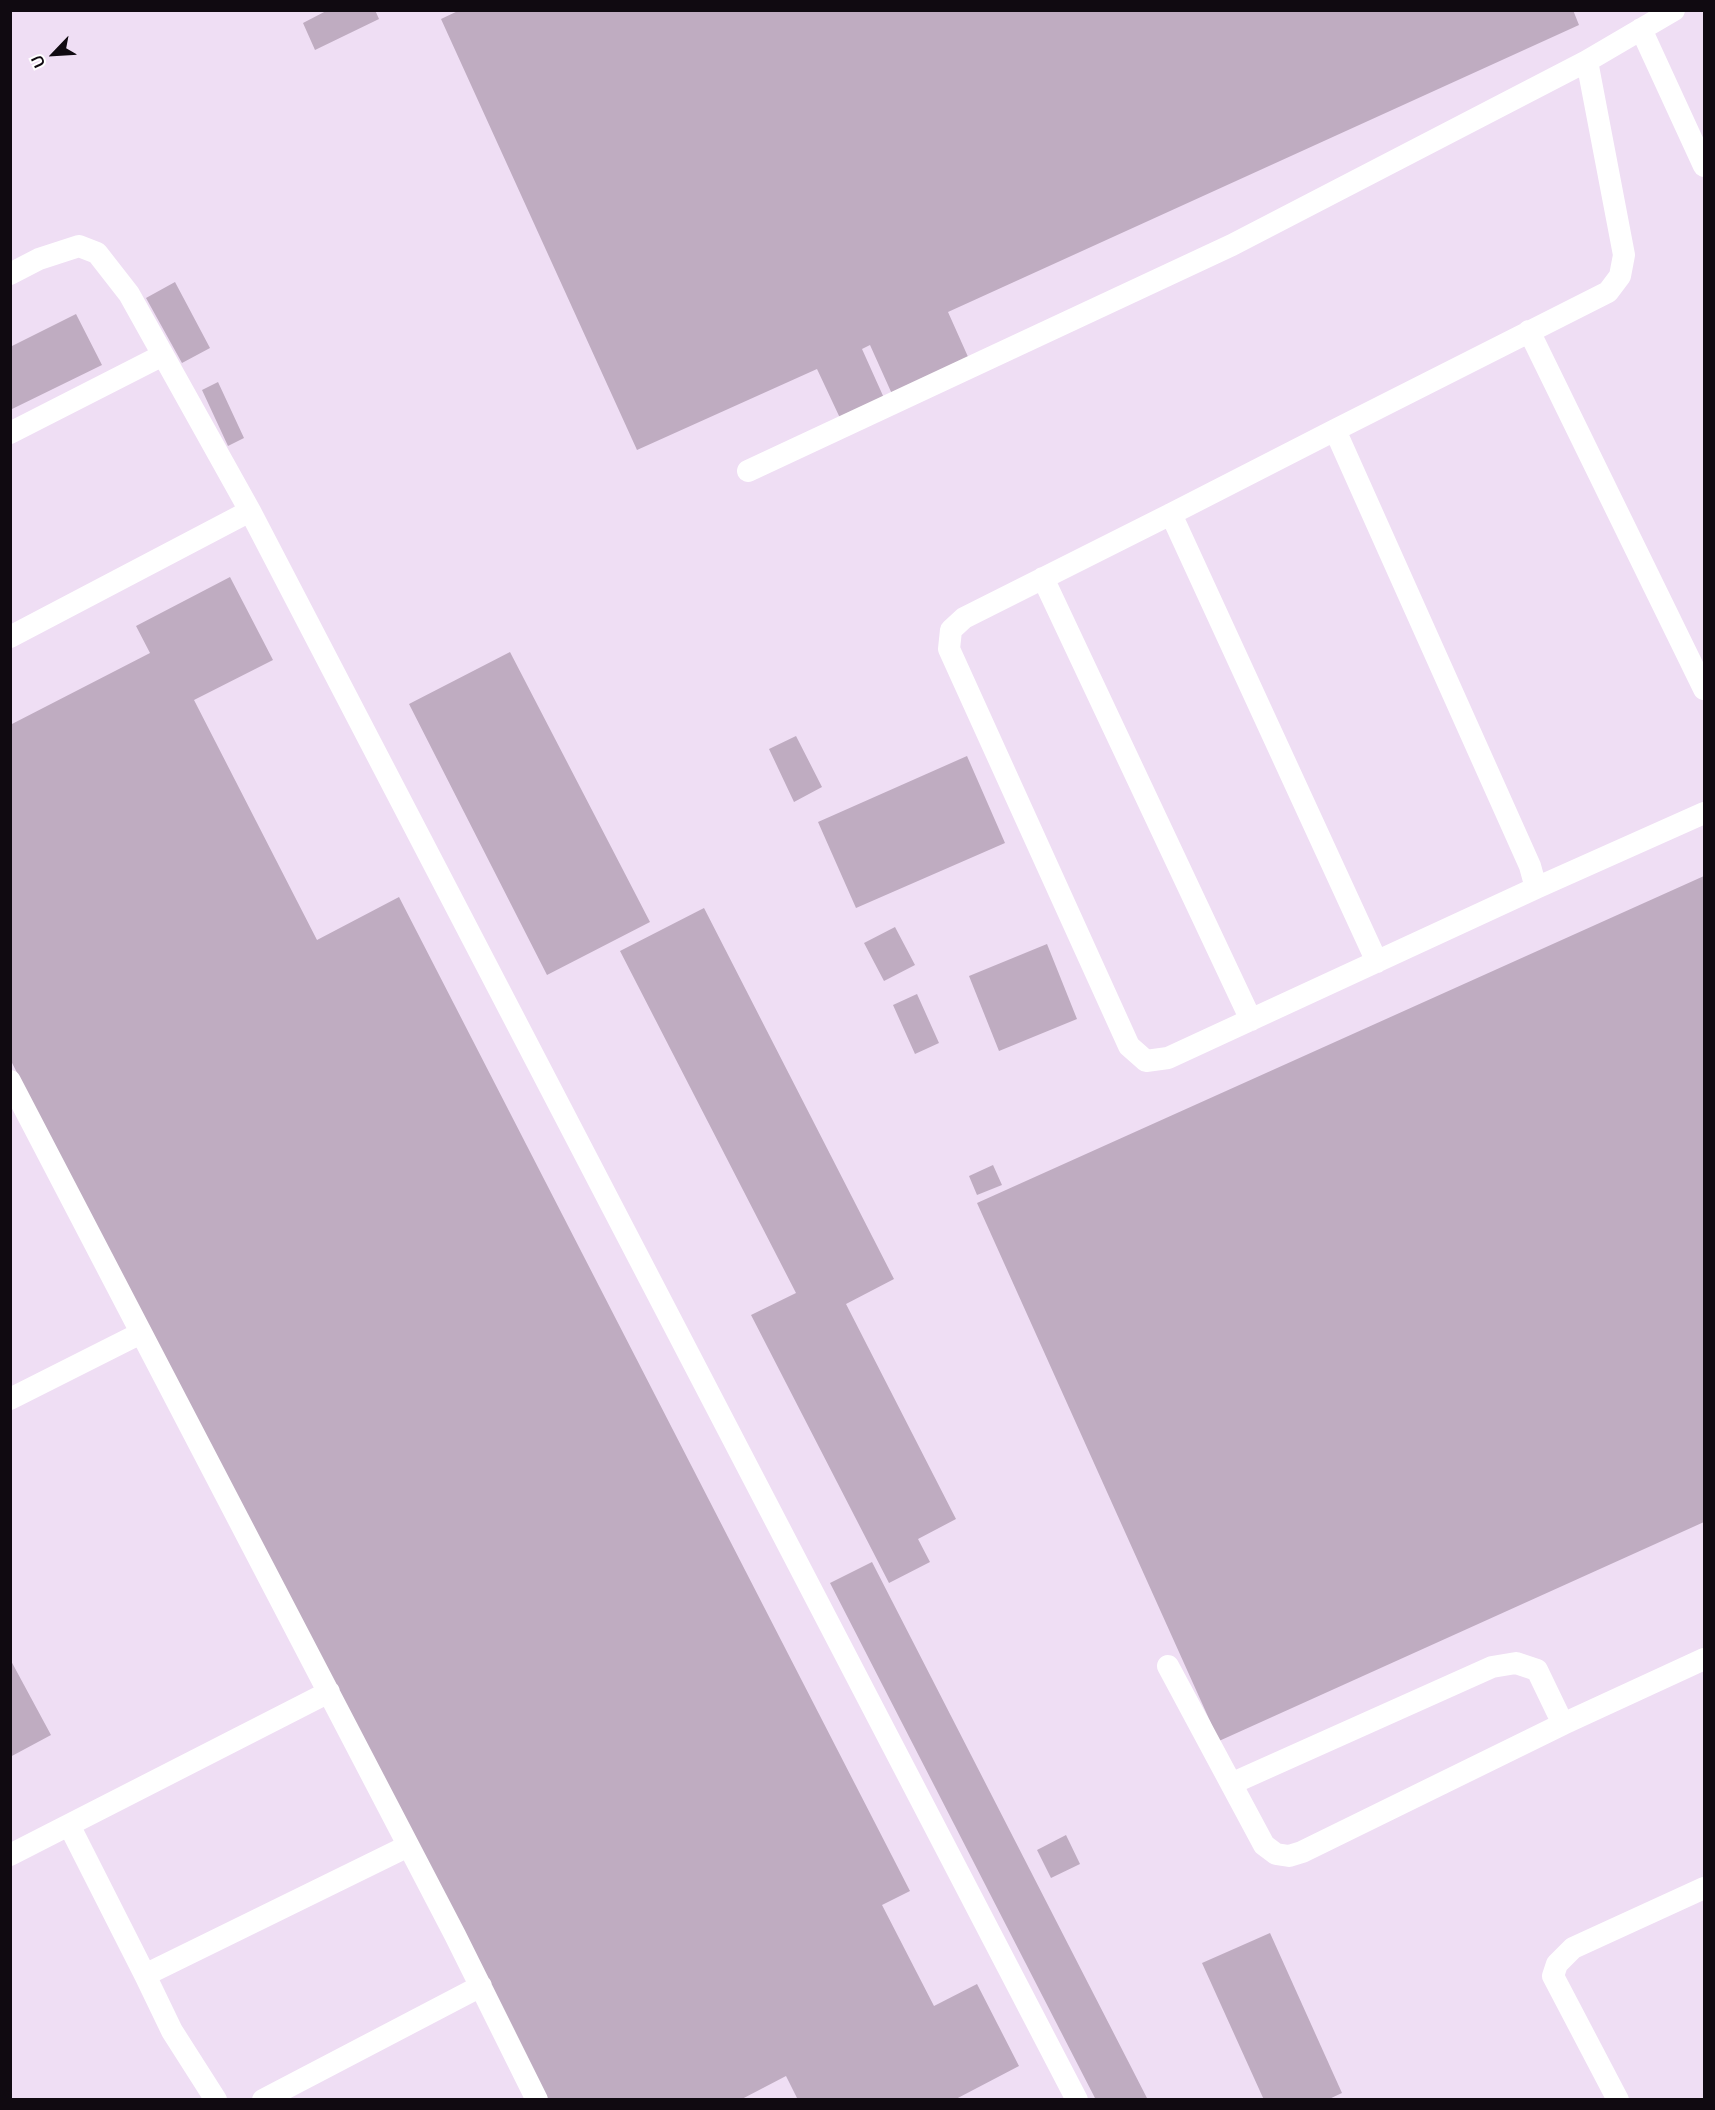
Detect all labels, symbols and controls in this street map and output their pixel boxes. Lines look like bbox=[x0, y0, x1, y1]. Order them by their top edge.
north arrow bbox=[24, 24, 84, 84]
text: U bbox=[26, 52, 49, 71]

